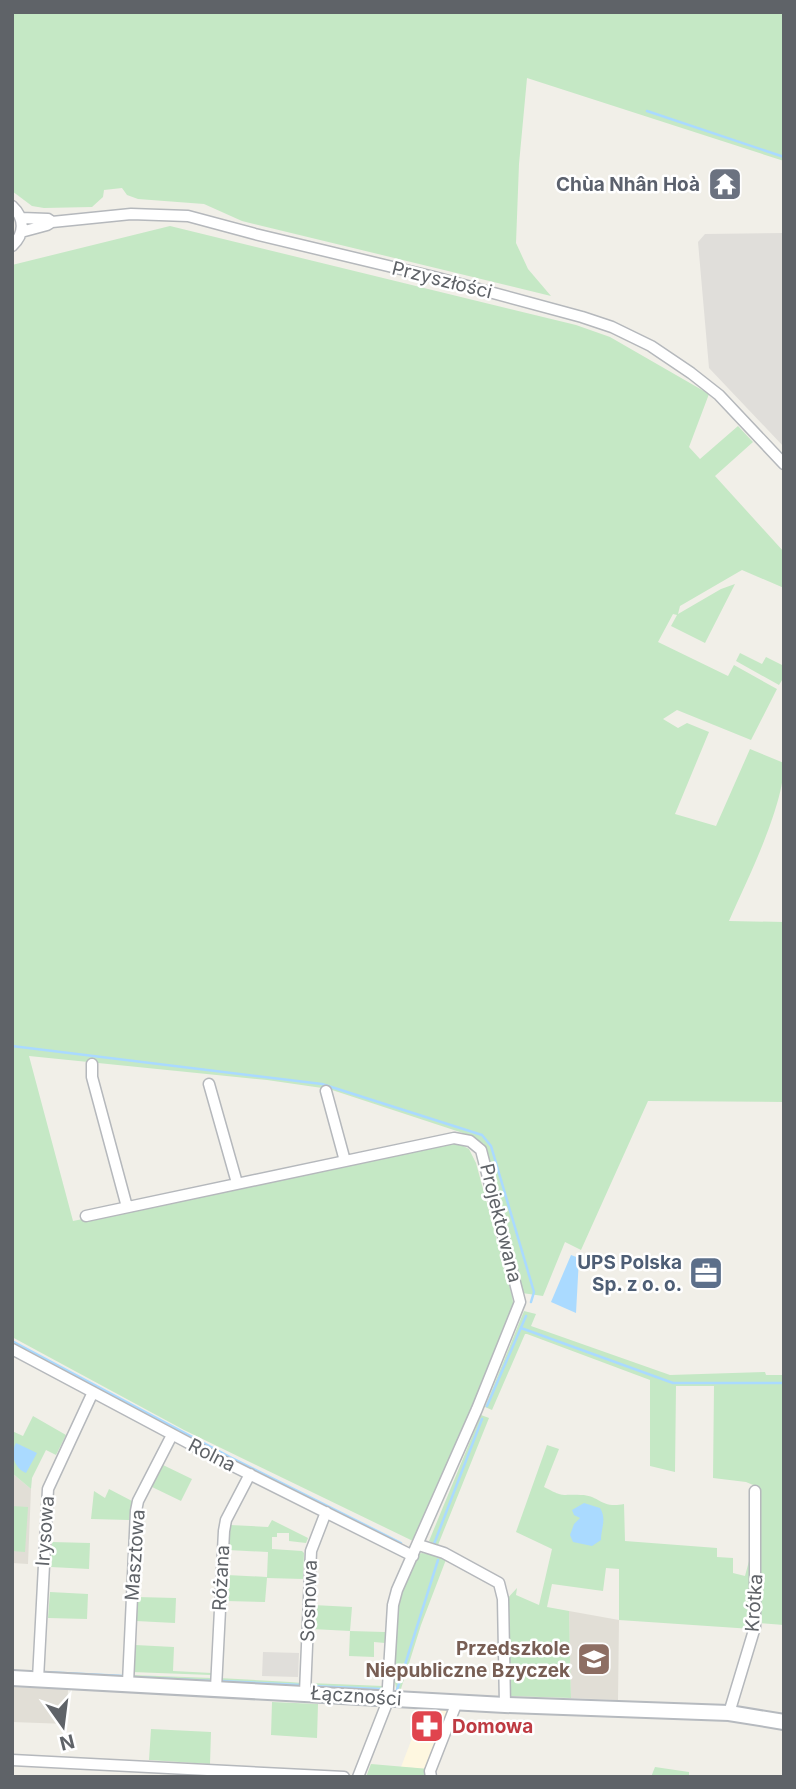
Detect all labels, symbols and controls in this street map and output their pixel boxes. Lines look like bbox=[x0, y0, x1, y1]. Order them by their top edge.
temple icon: Chùa Nhân Hoà bbox=[706, 165, 744, 203]
place label: Chùa Nhân Hoà bbox=[556, 173, 700, 196]
street label: Przyszłości bbox=[390, 256, 494, 304]
street label: Projektowana bbox=[475, 1161, 527, 1285]
place label: UPS Polska Sp. z o. o. bbox=[577, 1251, 682, 1296]
office icon: UPS Polska Sp. z o. o. bbox=[687, 1254, 725, 1292]
street label: Rolna bbox=[185, 1433, 239, 1477]
street label: Irysowa bbox=[31, 1495, 59, 1567]
street label: Masztowa bbox=[120, 1508, 150, 1602]
street label: Różana bbox=[208, 1544, 234, 1612]
street label: Sosnowa bbox=[296, 1560, 322, 1642]
street label: Krótka bbox=[740, 1573, 768, 1633]
place label: Przedszkole Niepubliczne Bzyczek bbox=[365, 1637, 570, 1682]
school or university icon: Przedszkole Niepubliczne Bzyczek bbox=[575, 1640, 613, 1678]
street label: Łączności bbox=[310, 1681, 402, 1711]
north arrow bbox=[28, 1691, 98, 1761]
pharmacy icon: Domowa bbox=[408, 1707, 446, 1745]
place label: Domowa bbox=[452, 1715, 533, 1738]
text: N bbox=[57, 1729, 77, 1755]

